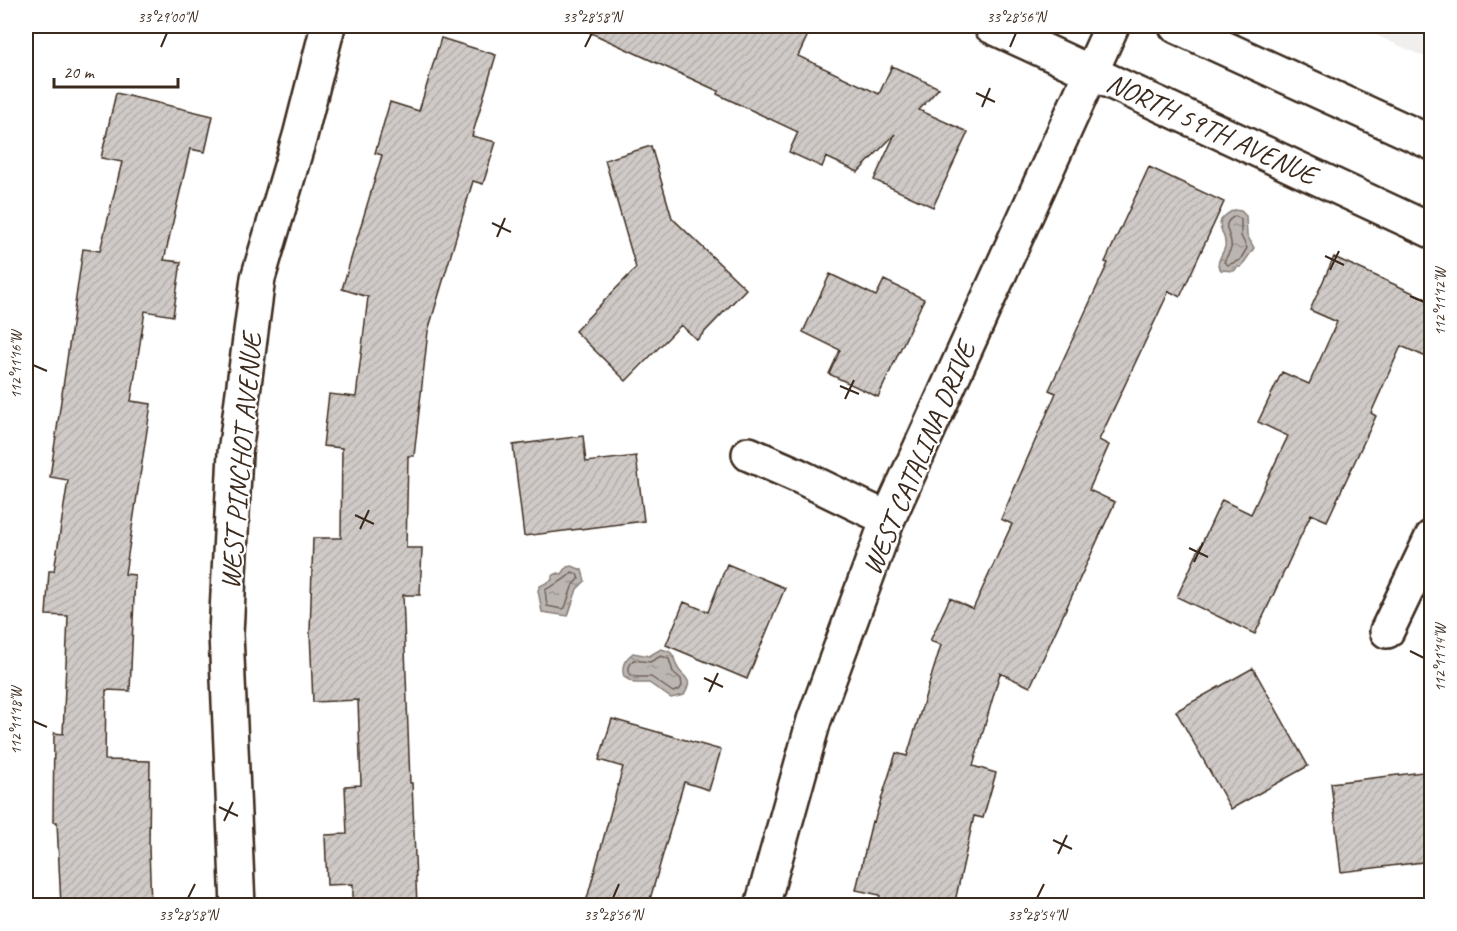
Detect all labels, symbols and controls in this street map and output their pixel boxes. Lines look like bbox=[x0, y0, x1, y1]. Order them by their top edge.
text: 33°29'00"N bbox=[137, 8, 200, 27]
text: 33°28'58"N bbox=[562, 8, 625, 27]
text: 33°28'56"N bbox=[986, 8, 1049, 27]
scale bar bbox=[54, 51, 178, 89]
text: 20 m bbox=[63, 61, 96, 83]
street label: NORTH 59TH AVENUE bbox=[1101, 65, 1325, 194]
text: 112°11'12"W bbox=[1431, 265, 1450, 336]
text: 112°11'16"W bbox=[7, 328, 26, 399]
street label: WEST PINCHOT AVENUE bbox=[212, 329, 269, 590]
street label: WEST CATALINA DRIVE bbox=[854, 334, 985, 580]
text: 112°11'14"W bbox=[1431, 621, 1450, 692]
text: 112°11'18"W bbox=[7, 684, 26, 755]
text: 33°28'58"N bbox=[158, 906, 221, 925]
text: 33°28'56"N bbox=[583, 906, 646, 925]
text: 33°28'54"N bbox=[1007, 906, 1070, 925]

